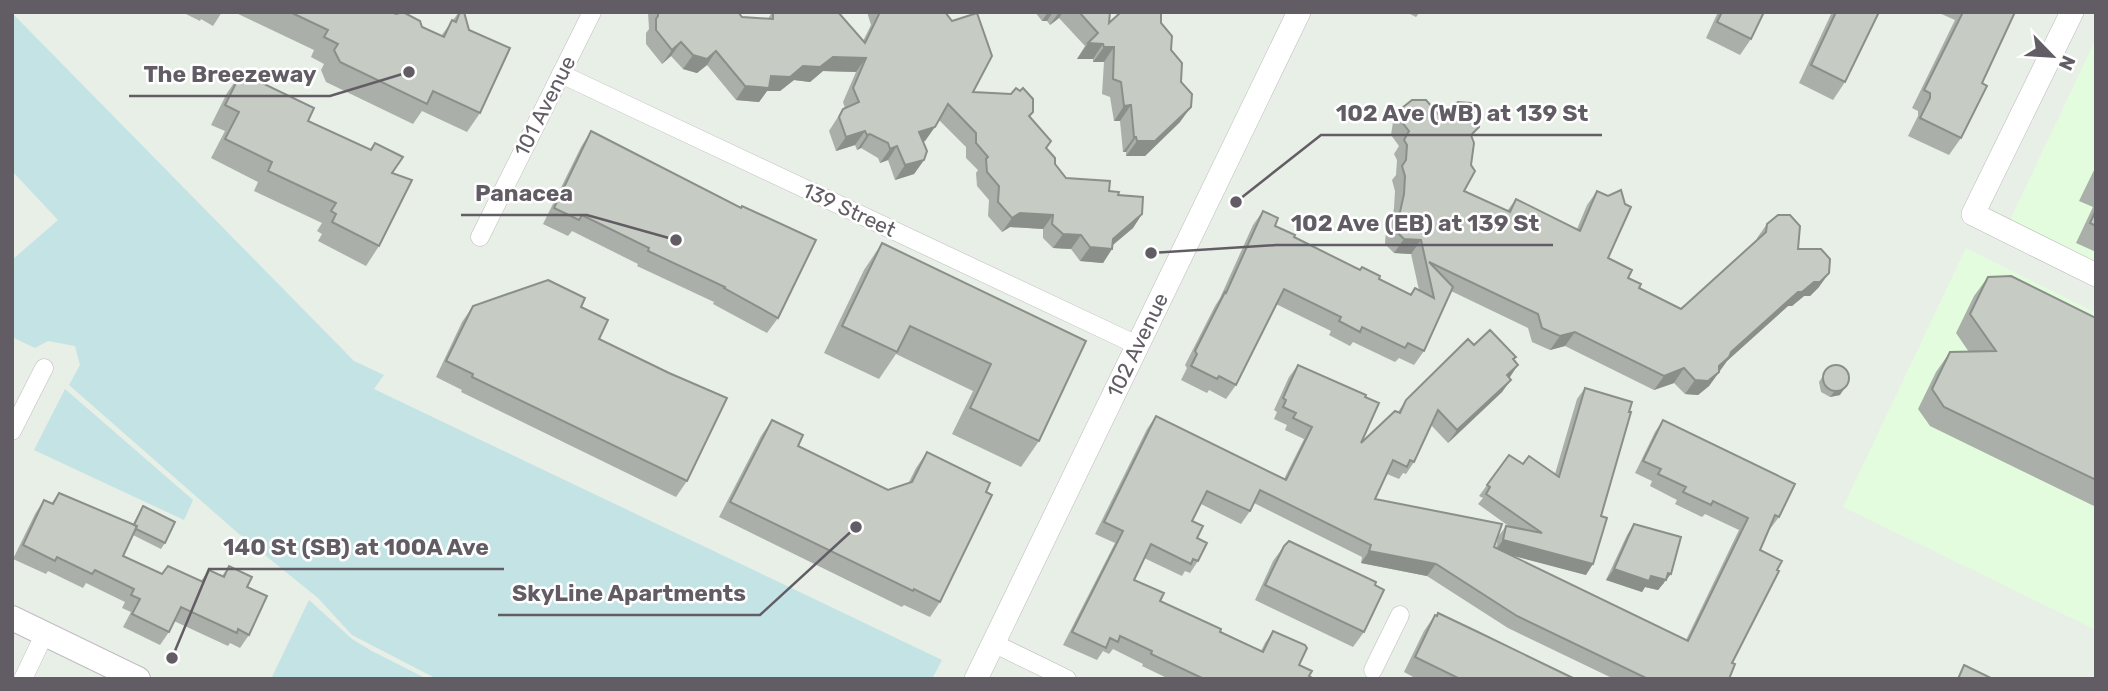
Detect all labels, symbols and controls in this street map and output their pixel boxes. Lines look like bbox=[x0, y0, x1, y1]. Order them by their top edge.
north arrow bbox=[2017, 21, 2087, 91]
street label: 101 Avenue bbox=[509, 51, 581, 160]
callout: The Breezeway bbox=[129, 52, 330, 96]
text: N bbox=[2054, 52, 2080, 74]
text: The Breezeway bbox=[143, 60, 317, 88]
callout: 102 Ave (WB) at 139 St bbox=[1321, 91, 1602, 135]
text: 102 Ave (WB) at 139 St bbox=[1336, 99, 1588, 127]
callout: Panacea bbox=[461, 171, 587, 215]
street label: 139 Street bbox=[799, 177, 900, 242]
text: Panacea bbox=[475, 179, 573, 207]
callout: 102 Ave (EB) at 139 St bbox=[1276, 201, 1553, 245]
text: 102 Ave (EB) at 139 St bbox=[1291, 209, 1540, 237]
street label: 102 Avenue bbox=[1101, 289, 1173, 401]
callout: 140 St (SB) at 100A Ave bbox=[209, 525, 504, 569]
text: 140 St (SB) at 100A Ave bbox=[223, 533, 489, 561]
callout: SkyLine Apartments bbox=[498, 571, 760, 615]
text: SkyLine Apartments bbox=[512, 579, 746, 607]

